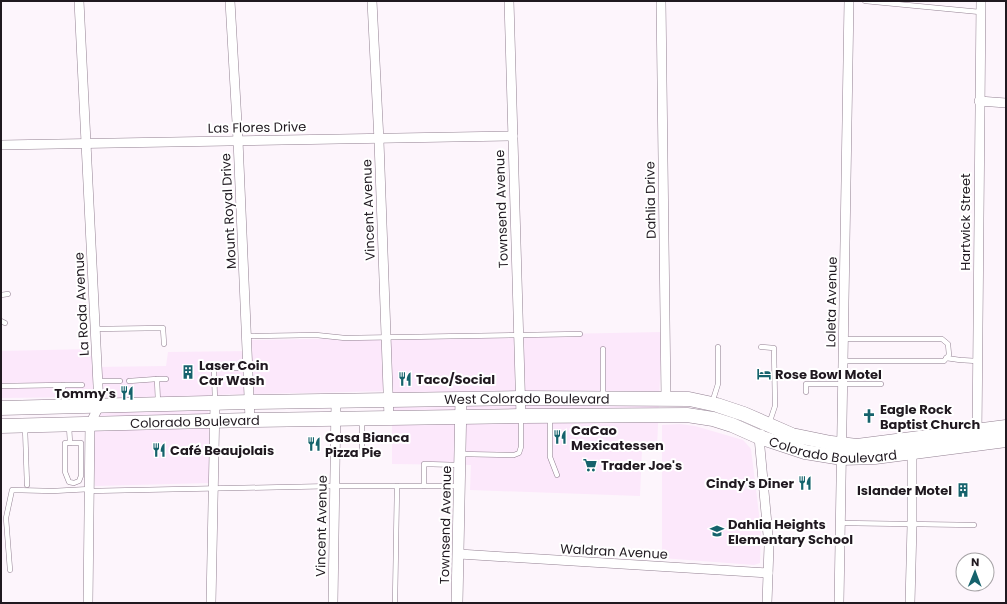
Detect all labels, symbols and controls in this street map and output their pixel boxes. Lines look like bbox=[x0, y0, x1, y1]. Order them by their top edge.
street label: Las Flores Drive bbox=[208, 117, 306, 138]
street label: Townsend Avenue bbox=[490, 149, 513, 269]
street label: Mount Royal Drive bbox=[216, 153, 241, 269]
street label: Vincent Avenue bbox=[357, 159, 380, 261]
street label: Dahlia Drive bbox=[640, 161, 661, 239]
street label: Hartwick Street bbox=[956, 173, 975, 271]
street label: La Roda Avenue bbox=[69, 252, 94, 356]
street label: Loleta Avenue bbox=[821, 256, 842, 348]
place label: Laser Coin Car Wash bbox=[199, 356, 269, 390]
building icon: Laser Coin Car Wash bbox=[180, 364, 196, 380]
place label: Rose Bowl Motel bbox=[775, 365, 882, 384]
hotel icon: Rose Bowl Motel bbox=[756, 366, 772, 382]
place label: Taco/Social bbox=[416, 370, 495, 389]
restaurant icon: Taco/Social bbox=[397, 371, 413, 387]
place label: Tommy's bbox=[54, 384, 116, 403]
restaurant icon: Tommy's bbox=[119, 385, 135, 401]
street label: West Colorado Boulevard bbox=[444, 389, 610, 409]
place label: Eagle Rock Baptist Church bbox=[880, 400, 980, 434]
church icon: Eagle Rock Baptist Church bbox=[861, 408, 877, 424]
street label: Colorado Boulevard bbox=[130, 411, 260, 433]
place label: CaCao Mexicatessen bbox=[571, 421, 664, 455]
place label: Casa Bianca Pizza Pie bbox=[325, 428, 409, 462]
restaurant icon: CaCao Mexicatessen bbox=[552, 429, 568, 445]
street label: Colorado Boulevard bbox=[767, 432, 898, 468]
restaurant icon: Casa Bianca Pizza Pie bbox=[306, 436, 322, 452]
place label: Café Beaujolais bbox=[170, 441, 274, 460]
restaurant icon: Café Beaujolais bbox=[151, 442, 167, 458]
place label: Trader Joe's bbox=[601, 456, 682, 475]
supermarket icon: Trader Joe's bbox=[582, 457, 598, 473]
street label: Townsend Avenue bbox=[435, 466, 456, 584]
place label: Cindy's Diner bbox=[706, 474, 794, 493]
street label: Vincent Avenue bbox=[311, 475, 332, 577]
restaurant icon: Cindy's Diner bbox=[797, 475, 813, 491]
place label: Islander Motel bbox=[857, 481, 952, 500]
building icon: Islander Motel bbox=[955, 482, 971, 498]
place label: Dahlia Heights Elementary School bbox=[728, 515, 853, 549]
school or university icon: Dahlia Heights Elementary School bbox=[709, 523, 725, 539]
street label: Waldran Avenue bbox=[560, 539, 668, 564]
north arrow bbox=[955, 552, 995, 592]
text: N bbox=[971, 554, 979, 570]

